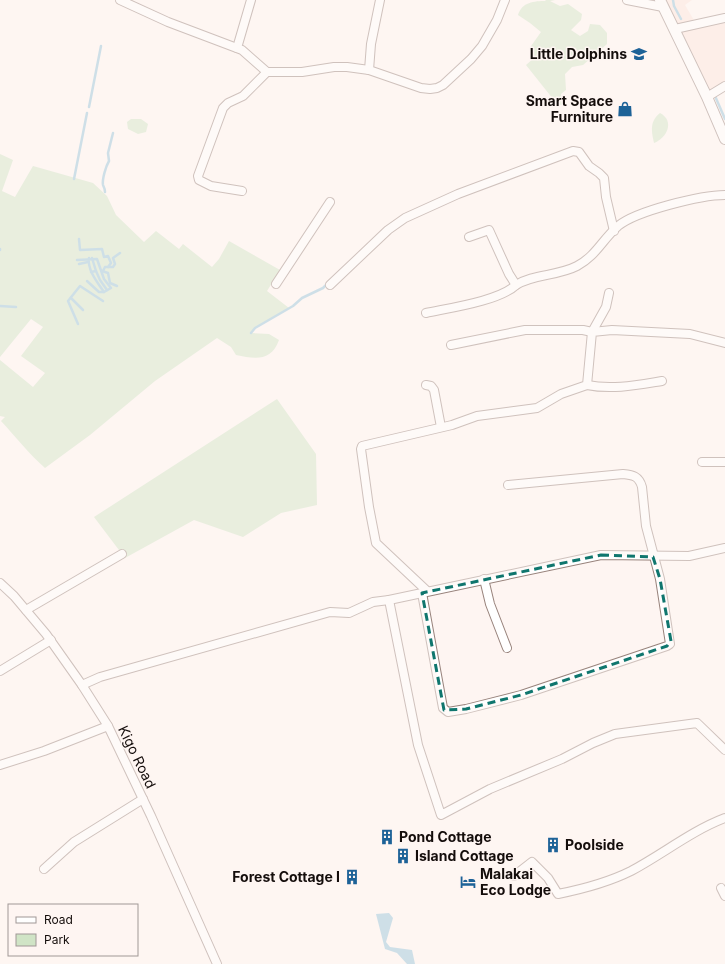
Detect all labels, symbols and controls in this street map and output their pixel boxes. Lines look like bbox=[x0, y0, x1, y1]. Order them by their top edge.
place label: Little Dolphins bbox=[530, 45, 627, 62]
school or university icon: Little Dolphins bbox=[630, 45, 648, 63]
place label: Smart Space Furniture bbox=[526, 92, 613, 125]
shop icon: Smart Space Furniture bbox=[616, 100, 634, 118]
street label: Kigo Road bbox=[115, 723, 160, 791]
building icon: Pond Cottage bbox=[378, 828, 396, 846]
place label: Pond Cottage bbox=[399, 828, 491, 845]
building icon: Poolside bbox=[544, 836, 562, 854]
place label: Poolside bbox=[565, 836, 624, 853]
building icon: Island Cottage bbox=[394, 847, 412, 865]
place label: Island Cottage bbox=[415, 847, 514, 864]
place label: Malakai Eco Lodge bbox=[480, 865, 551, 898]
place label: Forest Cottage I bbox=[232, 868, 340, 885]
building icon: Forest Cottage I bbox=[343, 868, 361, 886]
hotel icon: Malakai Eco Lodge bbox=[459, 873, 477, 891]
legend bbox=[8, 904, 138, 956]
text: Road bbox=[44, 912, 73, 927]
text: Park bbox=[44, 932, 70, 947]

